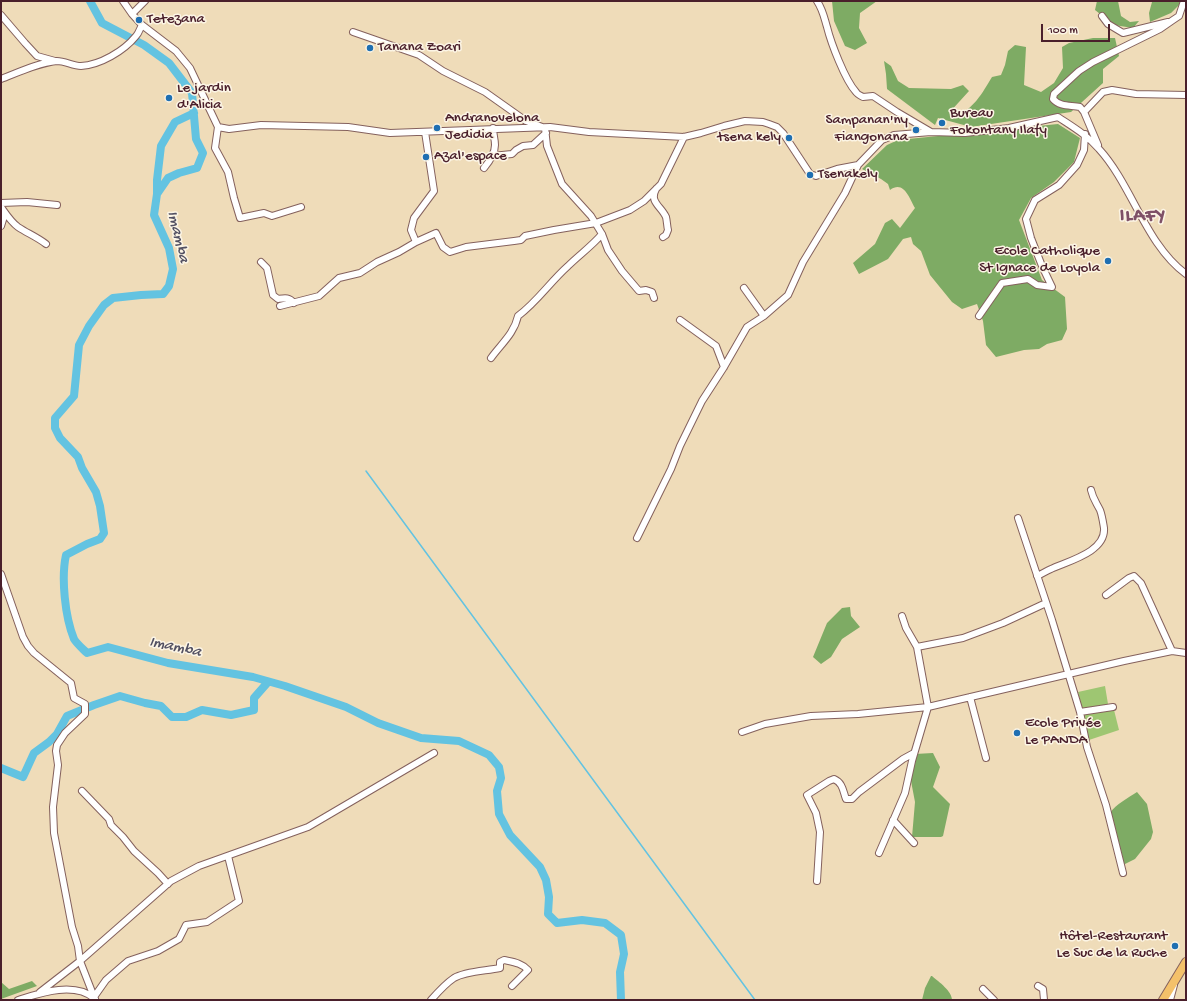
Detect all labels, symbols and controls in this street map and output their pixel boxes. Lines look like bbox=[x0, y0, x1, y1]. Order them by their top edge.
place label: Tetezana bbox=[147, 11, 205, 29]
marker: Tetezana bbox=[134, 15, 144, 25]
scale bar bbox=[1043, 16, 1112, 42]
text: 100 m bbox=[1048, 24, 1078, 38]
place label: Tanana Zoari bbox=[378, 39, 461, 57]
marker: Tanana Zoari bbox=[365, 43, 375, 53]
place label: Le jardin d'Alicia bbox=[177, 80, 231, 115]
marker: Le jardin d'Alicia bbox=[164, 93, 174, 103]
place label: Bureau Fokontany Ilafy bbox=[950, 105, 1047, 140]
place label: Andranovelona Jedidia bbox=[445, 110, 539, 145]
place label: Sampanan'ny Fiangonana bbox=[825, 112, 908, 147]
marker: Bureau Fokontany Ilafy bbox=[937, 118, 947, 128]
marker: Andranovelona Jedidia bbox=[432, 123, 442, 133]
marker: Sampanan'ny Fiangonana bbox=[911, 125, 921, 135]
place label: tsena kely bbox=[717, 129, 781, 147]
marker: tsena kely bbox=[784, 133, 794, 143]
place label: Azal'espace bbox=[434, 148, 507, 166]
marker: Azal'espace bbox=[421, 152, 431, 162]
place label: Tsenakely bbox=[818, 166, 878, 184]
marker: Tsenakely bbox=[805, 170, 815, 180]
district label: ILAFY bbox=[1120, 206, 1166, 228]
water label: Imamba bbox=[161, 209, 193, 265]
place label: Ecole Catholique St Ignace de Loyola bbox=[979, 243, 1100, 278]
marker: Ecole Catholique St Ignace de Loyola bbox=[1103, 256, 1113, 266]
water label: Imamba bbox=[147, 633, 203, 663]
place label: Ecole Privée Le PANDA bbox=[1025, 715, 1101, 750]
marker: Ecole Privée Le PANDA bbox=[1012, 728, 1022, 738]
place label: Hôtel-Restaurant Le Suc de la Ruche bbox=[1057, 928, 1167, 963]
marker: Hôtel-Restaurant Le Suc de la Ruche bbox=[1170, 941, 1180, 951]

